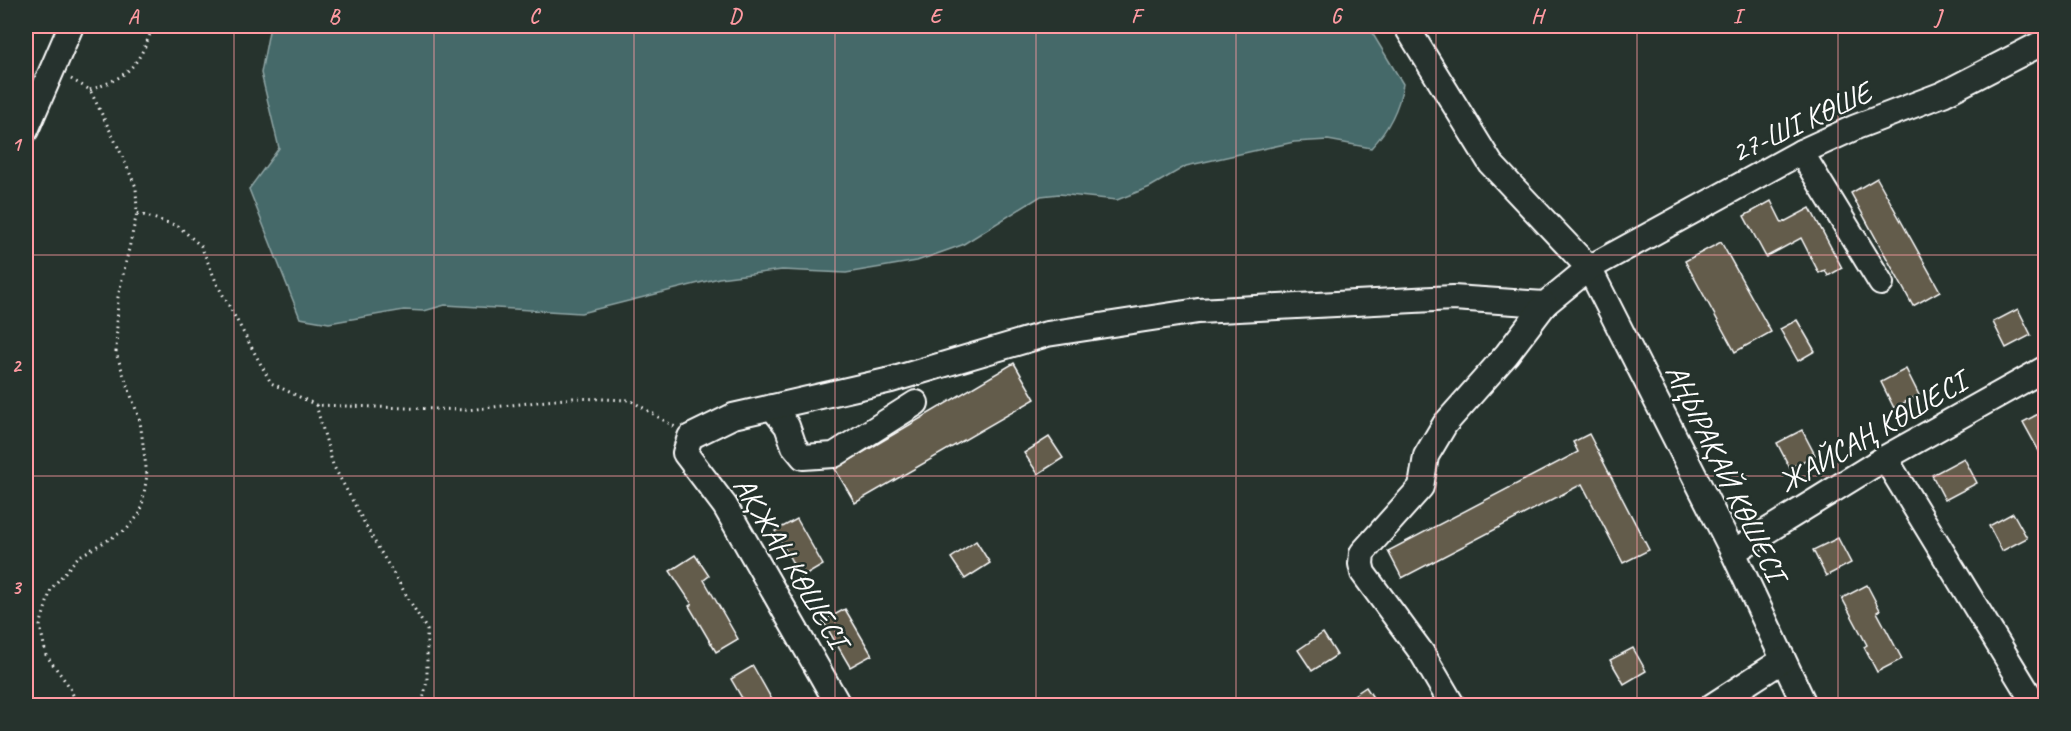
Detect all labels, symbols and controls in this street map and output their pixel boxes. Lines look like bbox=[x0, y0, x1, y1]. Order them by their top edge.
text: A bbox=[128, 4, 140, 29]
text: B bbox=[329, 4, 341, 29]
text: C bbox=[529, 4, 541, 29]
text: D bbox=[729, 4, 743, 29]
text: E bbox=[930, 4, 944, 29]
text: F bbox=[1131, 4, 1145, 29]
text: G bbox=[1331, 4, 1344, 29]
text: H bbox=[1531, 4, 1546, 29]
text: I bbox=[1733, 4, 1746, 29]
text: J bbox=[1933, 4, 1945, 29]
street label: 27-ШІ КӨШЕ bbox=[1725, 71, 1881, 171]
text: 1 bbox=[12, 132, 23, 157]
text: 2 bbox=[12, 353, 23, 378]
street label: АҢЫРАҚАЙ КӨШЕСІ bbox=[1657, 357, 1798, 593]
street label: ЖАЙСАҢ КӨШЕСІ bbox=[1771, 359, 1979, 501]
street label: АҚЖАН КӨШЕСІ bbox=[725, 469, 861, 661]
text: 3 bbox=[12, 575, 23, 600]

